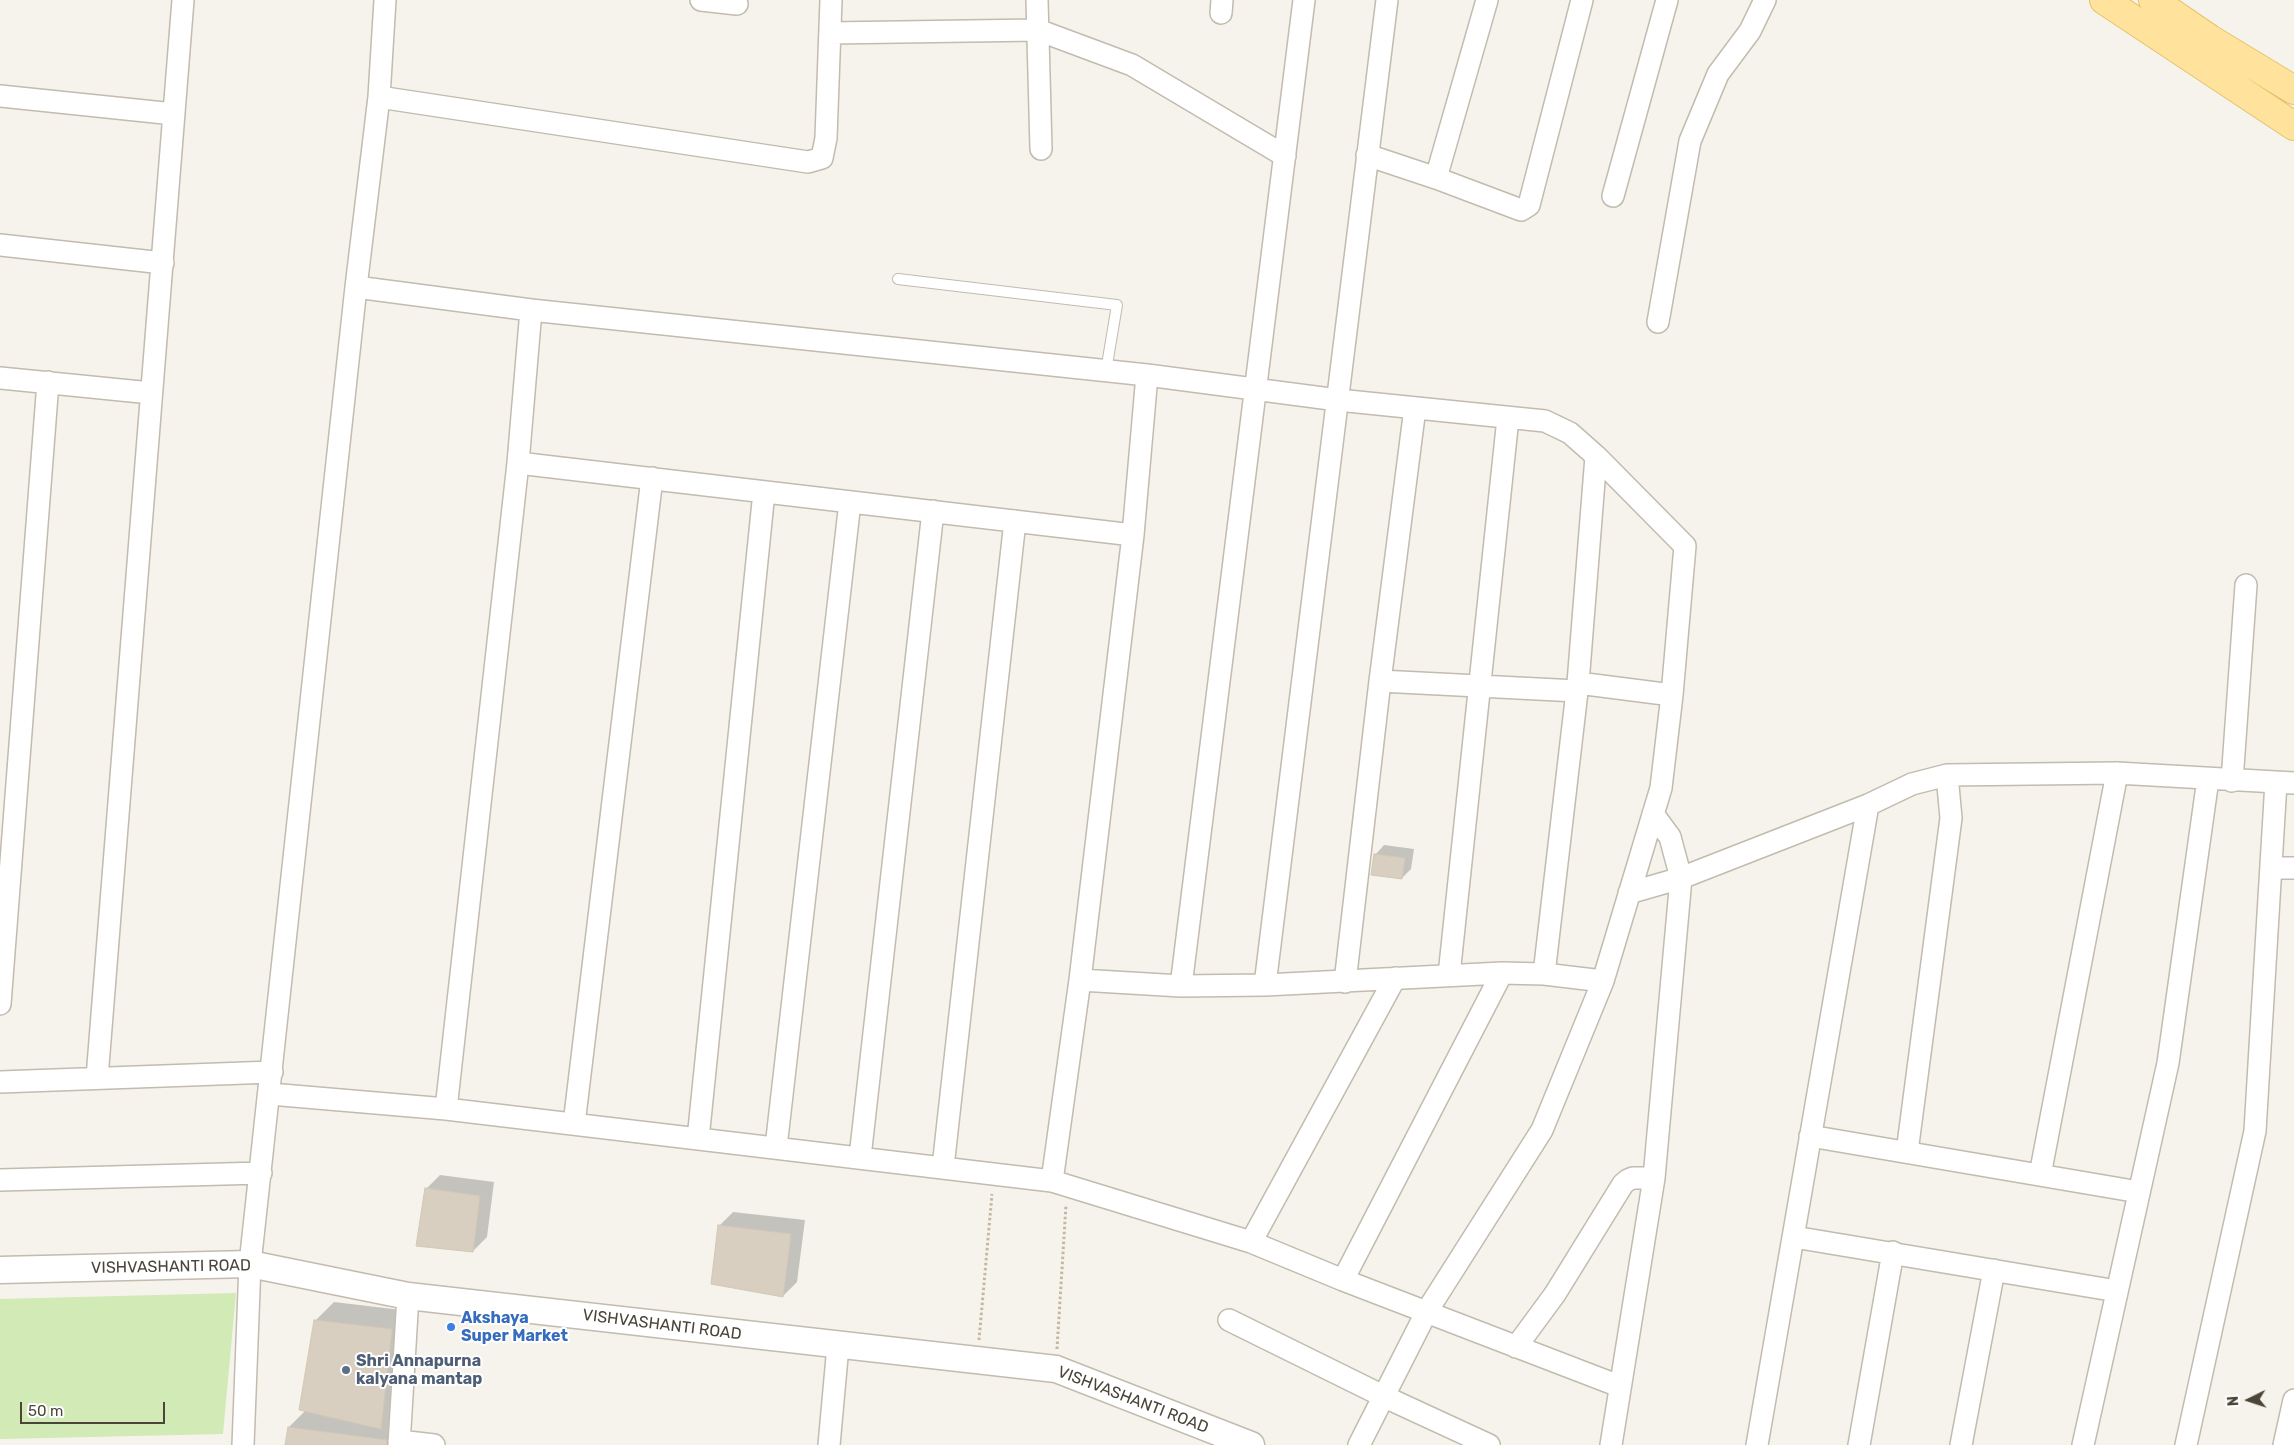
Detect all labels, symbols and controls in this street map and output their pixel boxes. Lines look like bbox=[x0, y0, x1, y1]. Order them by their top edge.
street label: VISHVASHANTI ROAD bbox=[91, 1256, 251, 1278]
street label: VISHVASHANTI ROAD bbox=[581, 1306, 743, 1344]
place label: Akshaya Super Market bbox=[461, 1308, 568, 1346]
marker: Akshaya Super Market bbox=[445, 1321, 457, 1333]
place label: Shri Annapurna kalyana mantap bbox=[356, 1351, 482, 1389]
street label: VISHVASHANTI ROAD bbox=[1055, 1362, 1211, 1438]
marker: Shri Annapurna kalyana mantap bbox=[340, 1364, 352, 1376]
north arrow bbox=[2224, 1375, 2274, 1425]
scale bar bbox=[22, 1392, 168, 1424]
text: N bbox=[2225, 1395, 2242, 1407]
text: 50 m bbox=[28, 1402, 63, 1420]

